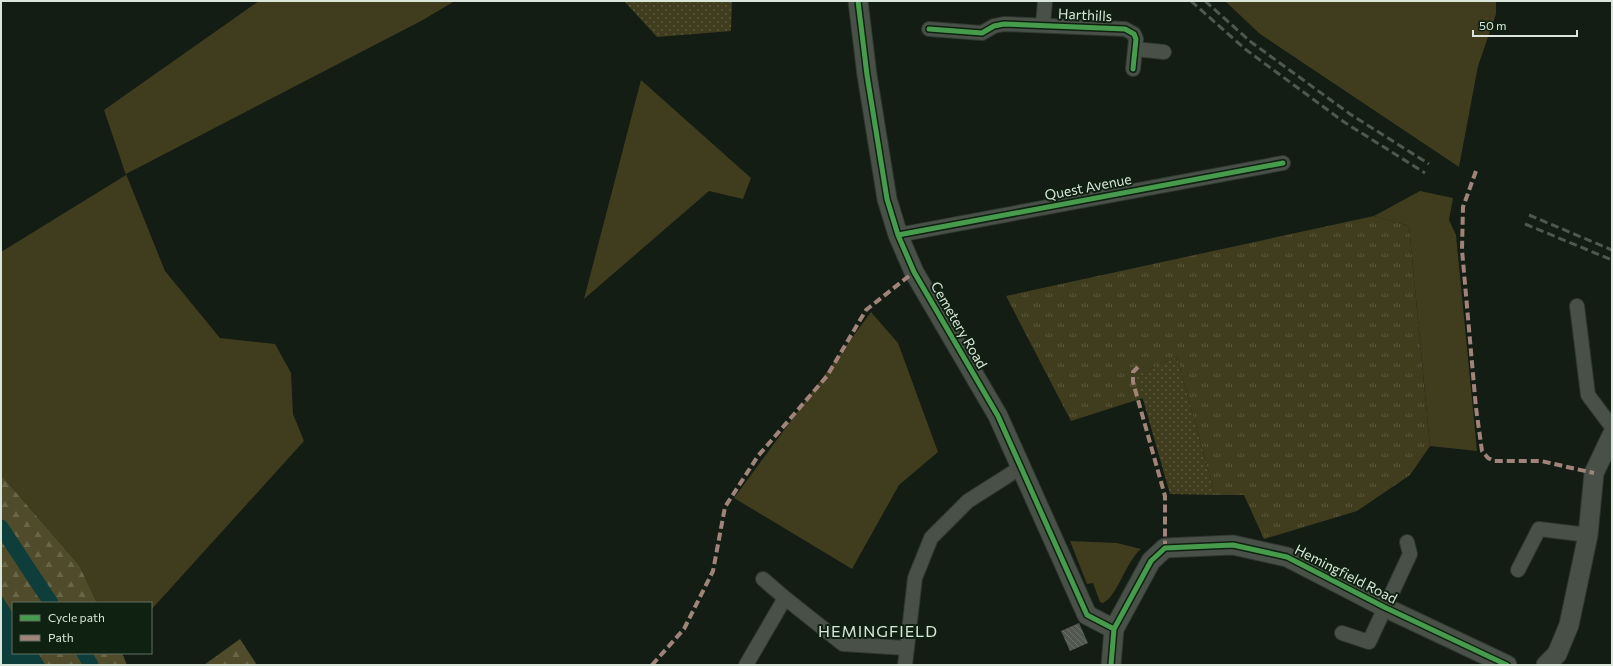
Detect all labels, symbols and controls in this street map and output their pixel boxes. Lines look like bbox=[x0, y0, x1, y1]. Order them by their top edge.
street label: Harthills bbox=[1057, 5, 1113, 24]
scale bar bbox=[1473, 12, 1577, 38]
text: 50 m bbox=[1479, 18, 1507, 32]
street label: Quest Avenue bbox=[1043, 170, 1133, 203]
street label: Cemetery Road bbox=[928, 278, 991, 371]
street label: Hemingfield Road bbox=[1292, 540, 1400, 607]
legend bbox=[12, 602, 152, 654]
text: Cycle path bbox=[48, 610, 105, 624]
district label: HEMINGFIELD bbox=[818, 621, 938, 640]
text: Path bbox=[48, 630, 74, 644]

